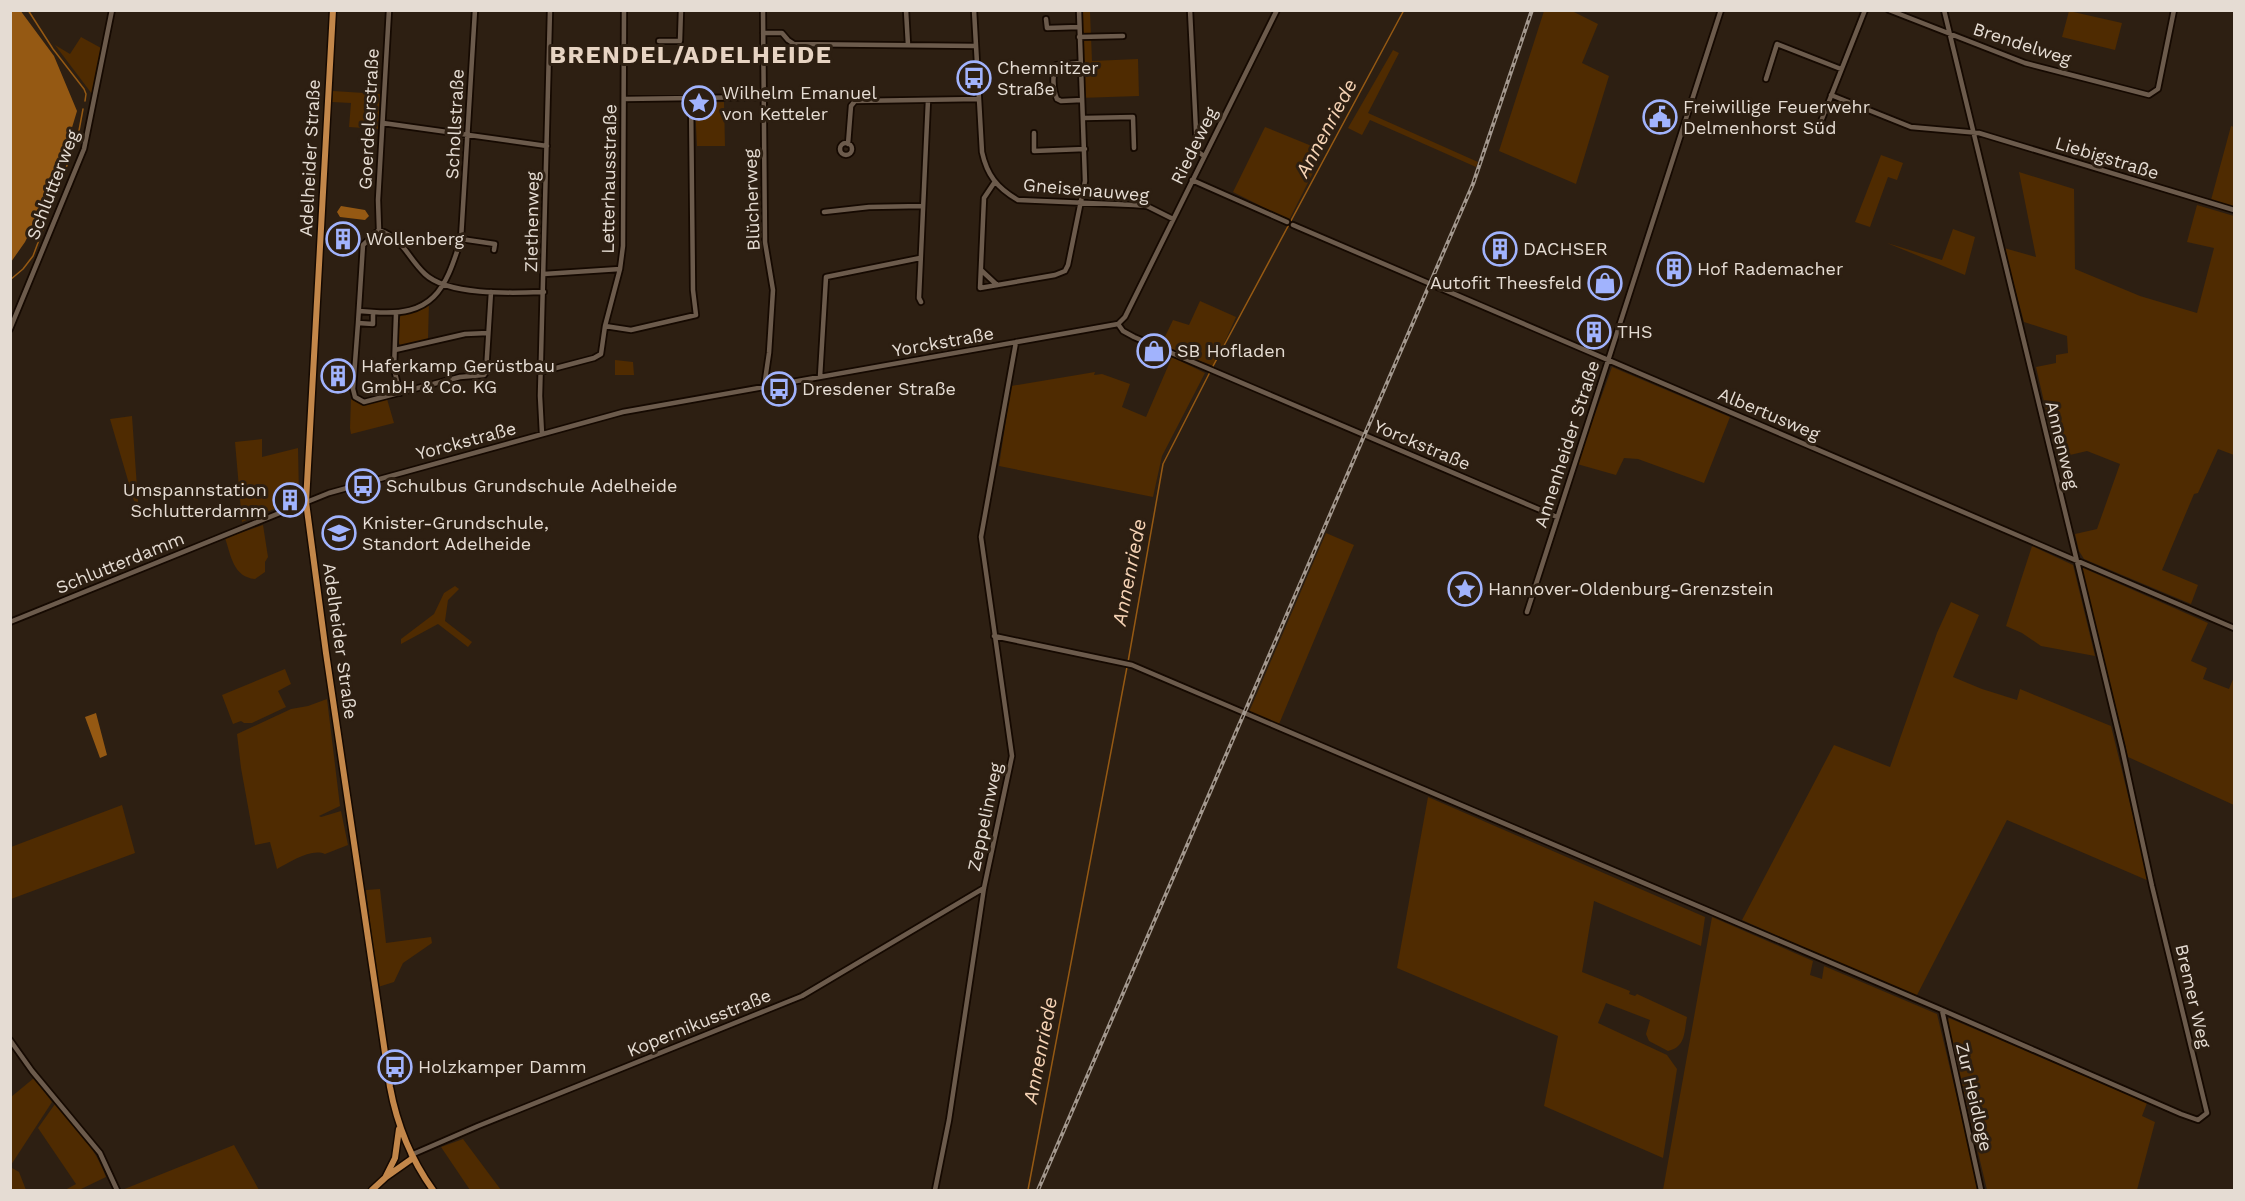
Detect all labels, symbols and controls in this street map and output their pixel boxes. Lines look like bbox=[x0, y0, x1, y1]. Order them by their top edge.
street label: Brendelweg bbox=[1970, 18, 2074, 69]
district label: BRENDEL/ADELHEIDE bbox=[550, 41, 832, 69]
street label: Goerdelerstraße bbox=[354, 48, 383, 190]
place label: Chemnitzer Straße bbox=[997, 57, 1099, 99]
bus stop icon: Chemnitzer Straße bbox=[956, 60, 992, 96]
street label: Schollstraße bbox=[441, 68, 468, 180]
water label: Annenriede bbox=[1290, 75, 1362, 182]
street label: Adelheider Straße bbox=[295, 79, 324, 237]
place label: Wilhelm Emanuel von Ketteler bbox=[722, 82, 877, 124]
place icon: Wilhelm Emanuel von Ketteler bbox=[681, 85, 717, 121]
place label: Freiwillige Feuerwehr Delmenhorst Süd bbox=[1683, 96, 1870, 138]
public building icon: Freiwillige Feuerwehr Delmenhorst Süd bbox=[1642, 99, 1678, 135]
street label: Riedeweg bbox=[1166, 103, 1221, 188]
street label: Letterhausstraße bbox=[597, 104, 620, 254]
street label: Schlutterweg bbox=[22, 127, 83, 243]
street label: Liebigstraße bbox=[2053, 132, 2162, 183]
street label: Blücherweg bbox=[739, 148, 764, 251]
street label: Ziethenweg bbox=[520, 171, 543, 273]
street label: Gneisenauweg bbox=[1022, 174, 1150, 206]
building icon: Wollenberg bbox=[325, 221, 361, 257]
place label: Wollenberg bbox=[366, 228, 465, 249]
building icon: DACHSER bbox=[1482, 231, 1518, 267]
place label: DACHSER bbox=[1523, 238, 1608, 259]
building icon: Hof Rademacher bbox=[1656, 251, 1692, 287]
place label: Hof Rademacher bbox=[1697, 258, 1843, 279]
shop icon: Autofit Theesfeld bbox=[1587, 265, 1623, 301]
place label: Autofit Theesfeld bbox=[1430, 272, 1582, 293]
building icon: THS bbox=[1576, 314, 1612, 350]
place label: THS bbox=[1617, 321, 1653, 342]
street label: Yorckstraße bbox=[890, 322, 995, 361]
shop icon: SB Hofladen bbox=[1136, 333, 1172, 369]
place label: SB Hofladen bbox=[1177, 340, 1286, 361]
place label: Haferkamp Gerüstbau GmbH & Co. KG bbox=[361, 355, 555, 397]
building icon: Haferkamp Gerüstbau GmbH & Co. KG bbox=[320, 358, 356, 394]
street label: Annenheider Straße bbox=[1530, 358, 1603, 530]
bus stop icon: Dresdener Straße bbox=[761, 371, 797, 407]
place label: Dresdener Straße bbox=[802, 378, 956, 399]
street label: Albertusweg bbox=[1715, 383, 1823, 445]
street label: Annenweg bbox=[2041, 399, 2084, 492]
street label: Yorckstraße bbox=[1371, 415, 1474, 474]
street label: Yorckstraße bbox=[414, 417, 518, 464]
bus stop icon: Schulbus Grundschule Adelheide bbox=[345, 468, 381, 504]
place label: Schulbus Grundschule Adelheide bbox=[386, 475, 677, 496]
place label: Umspannstation Schlutterdamm bbox=[123, 479, 267, 521]
building icon: Umspannstation Schlutterdamm bbox=[272, 482, 308, 518]
place label: Knister-Grundschule, Standort Adelheide bbox=[362, 512, 549, 554]
school or university icon: Knister-Grundschule, Standort Adelheide bbox=[321, 515, 357, 551]
water label: Annenriede bbox=[1107, 517, 1151, 628]
street label: Schlutterdamm bbox=[53, 527, 187, 598]
street label: Adelheider Straße bbox=[319, 561, 362, 721]
place icon: Hannover-Oldenburg-Grenzstein bbox=[1447, 571, 1483, 607]
place label: Hannover-Oldenburg-Grenzstein bbox=[1488, 578, 1774, 599]
street label: Zeppelinweg bbox=[963, 760, 1006, 873]
street label: Bremer Weg bbox=[2171, 942, 2216, 1050]
street label: Kopernikusstraße bbox=[624, 984, 774, 1061]
water label: Annenriede bbox=[1018, 995, 1062, 1106]
street label: Zur Heidloge bbox=[1952, 1040, 1997, 1153]
bus stop icon: Holzkamper Damm bbox=[377, 1049, 413, 1085]
place label: Holzkamper Damm bbox=[418, 1056, 587, 1077]

